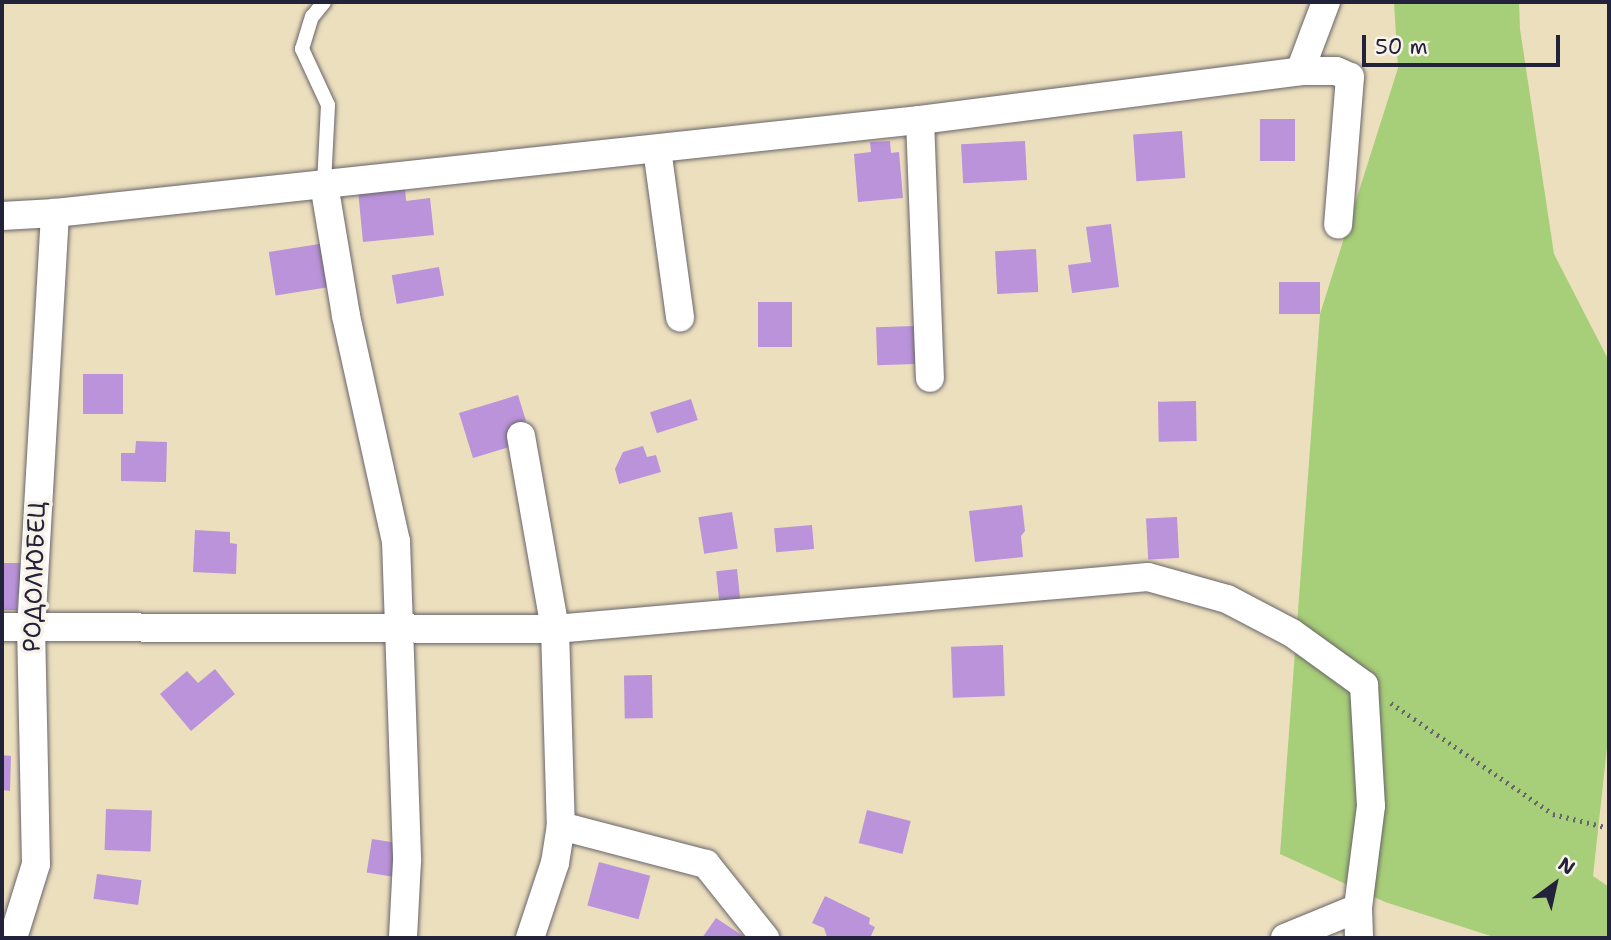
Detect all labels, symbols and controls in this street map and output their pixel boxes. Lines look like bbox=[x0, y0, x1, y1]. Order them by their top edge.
scale bar bbox=[1366, 21, 1564, 65]
text: 50 m bbox=[1375, 33, 1428, 61]
street label: РОДОЛЮБЕЦ bbox=[18, 501, 52, 653]
north arrow bbox=[1520, 849, 1590, 919]
text: N bbox=[1554, 851, 1580, 881]

